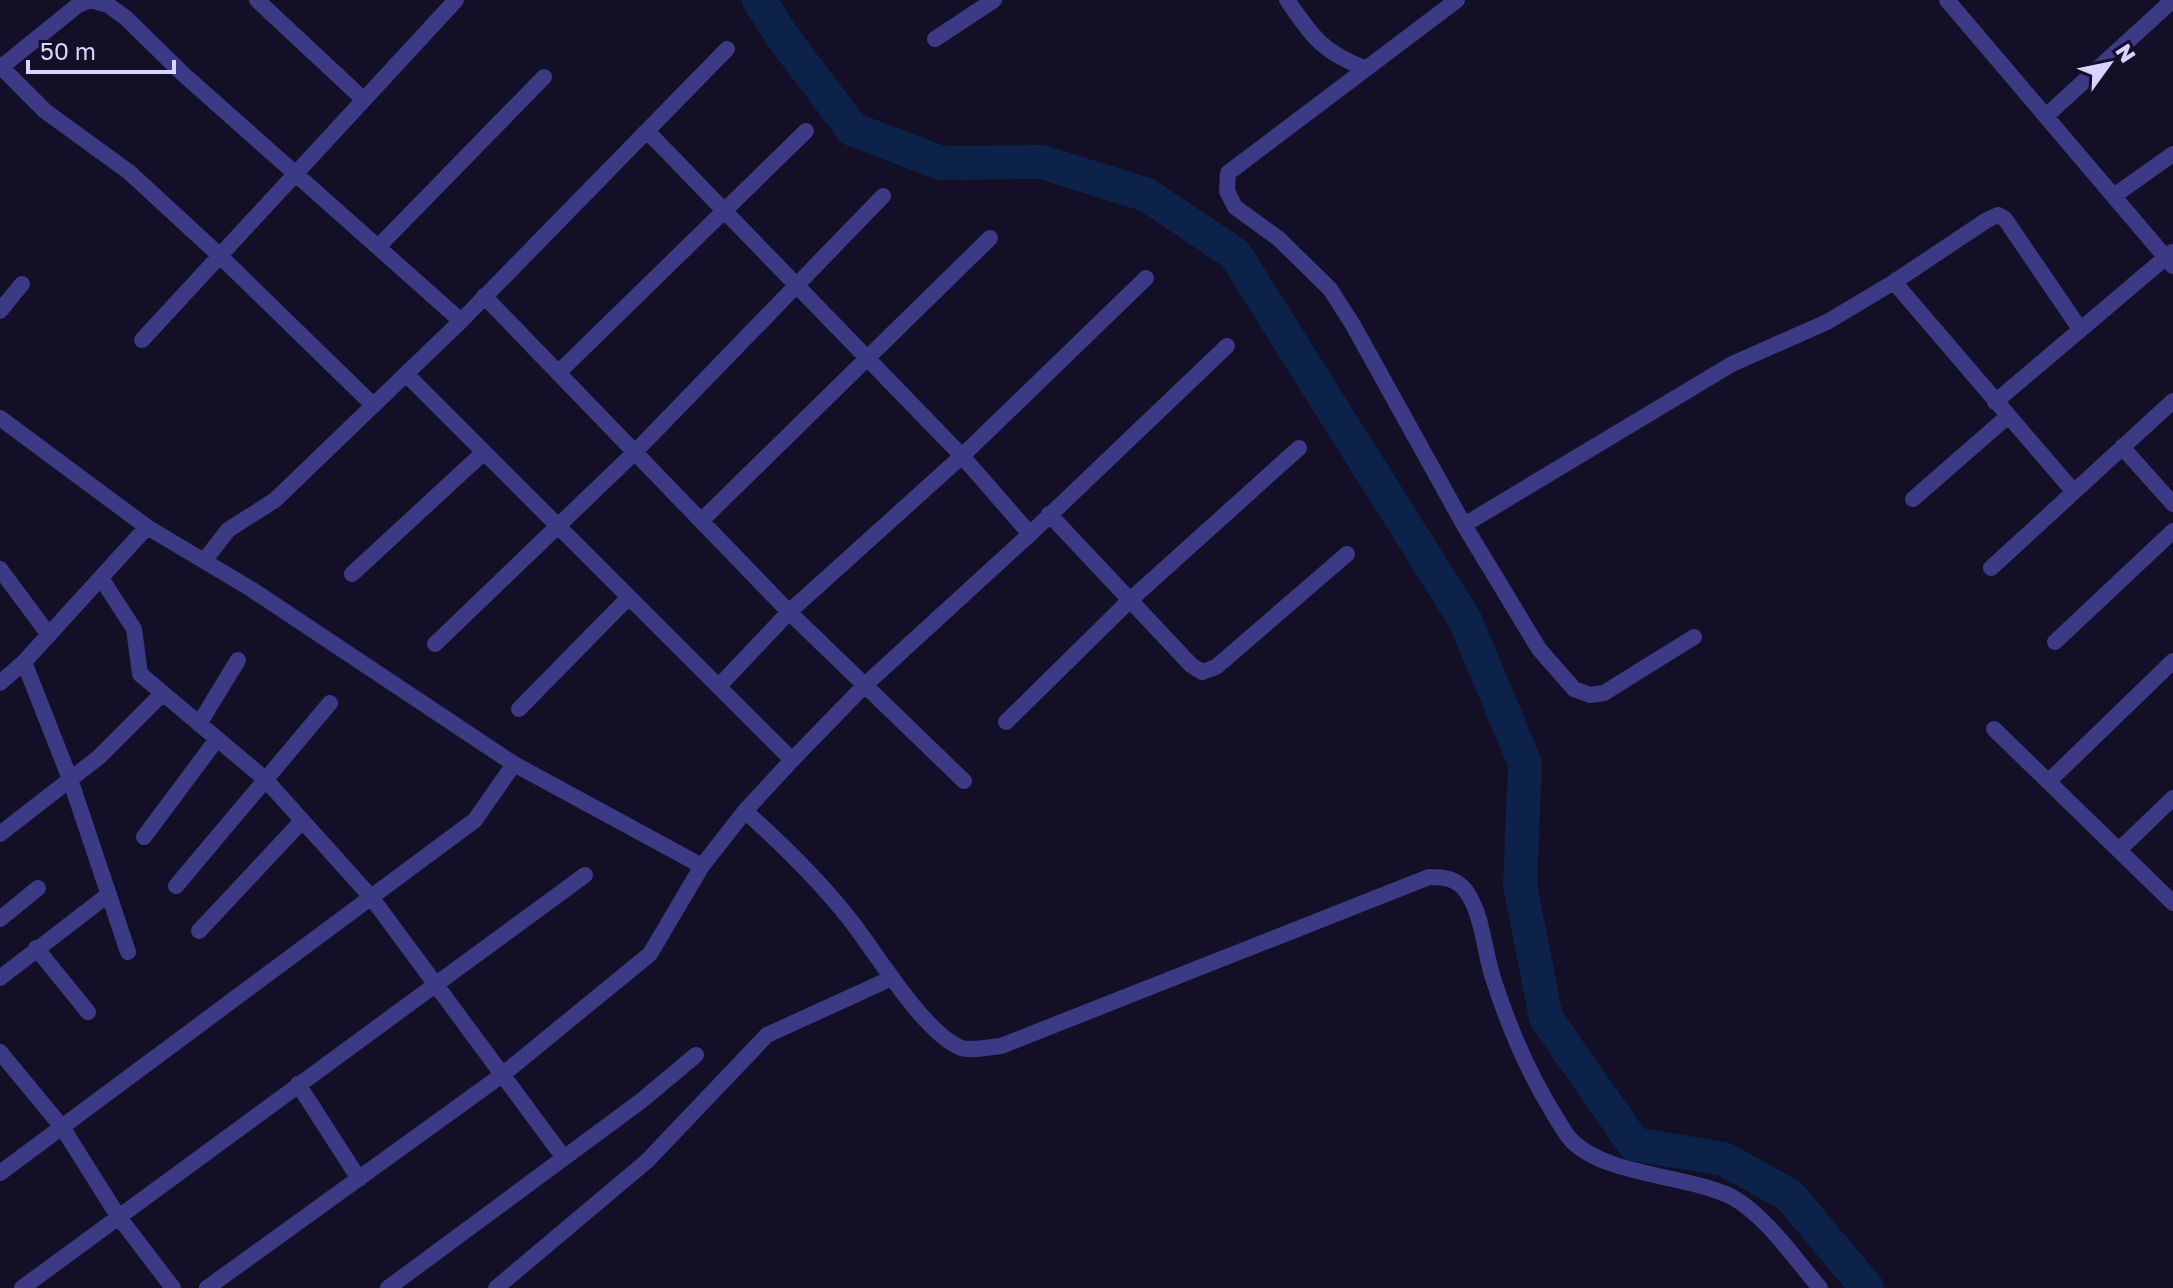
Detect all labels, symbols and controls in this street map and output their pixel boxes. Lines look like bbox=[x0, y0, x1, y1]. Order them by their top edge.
scale bar bbox=[28, 24, 174, 74]
north arrow bbox=[2069, 24, 2149, 104]
text: 50 m bbox=[40, 36, 96, 65]
text: N bbox=[2110, 38, 2142, 67]

